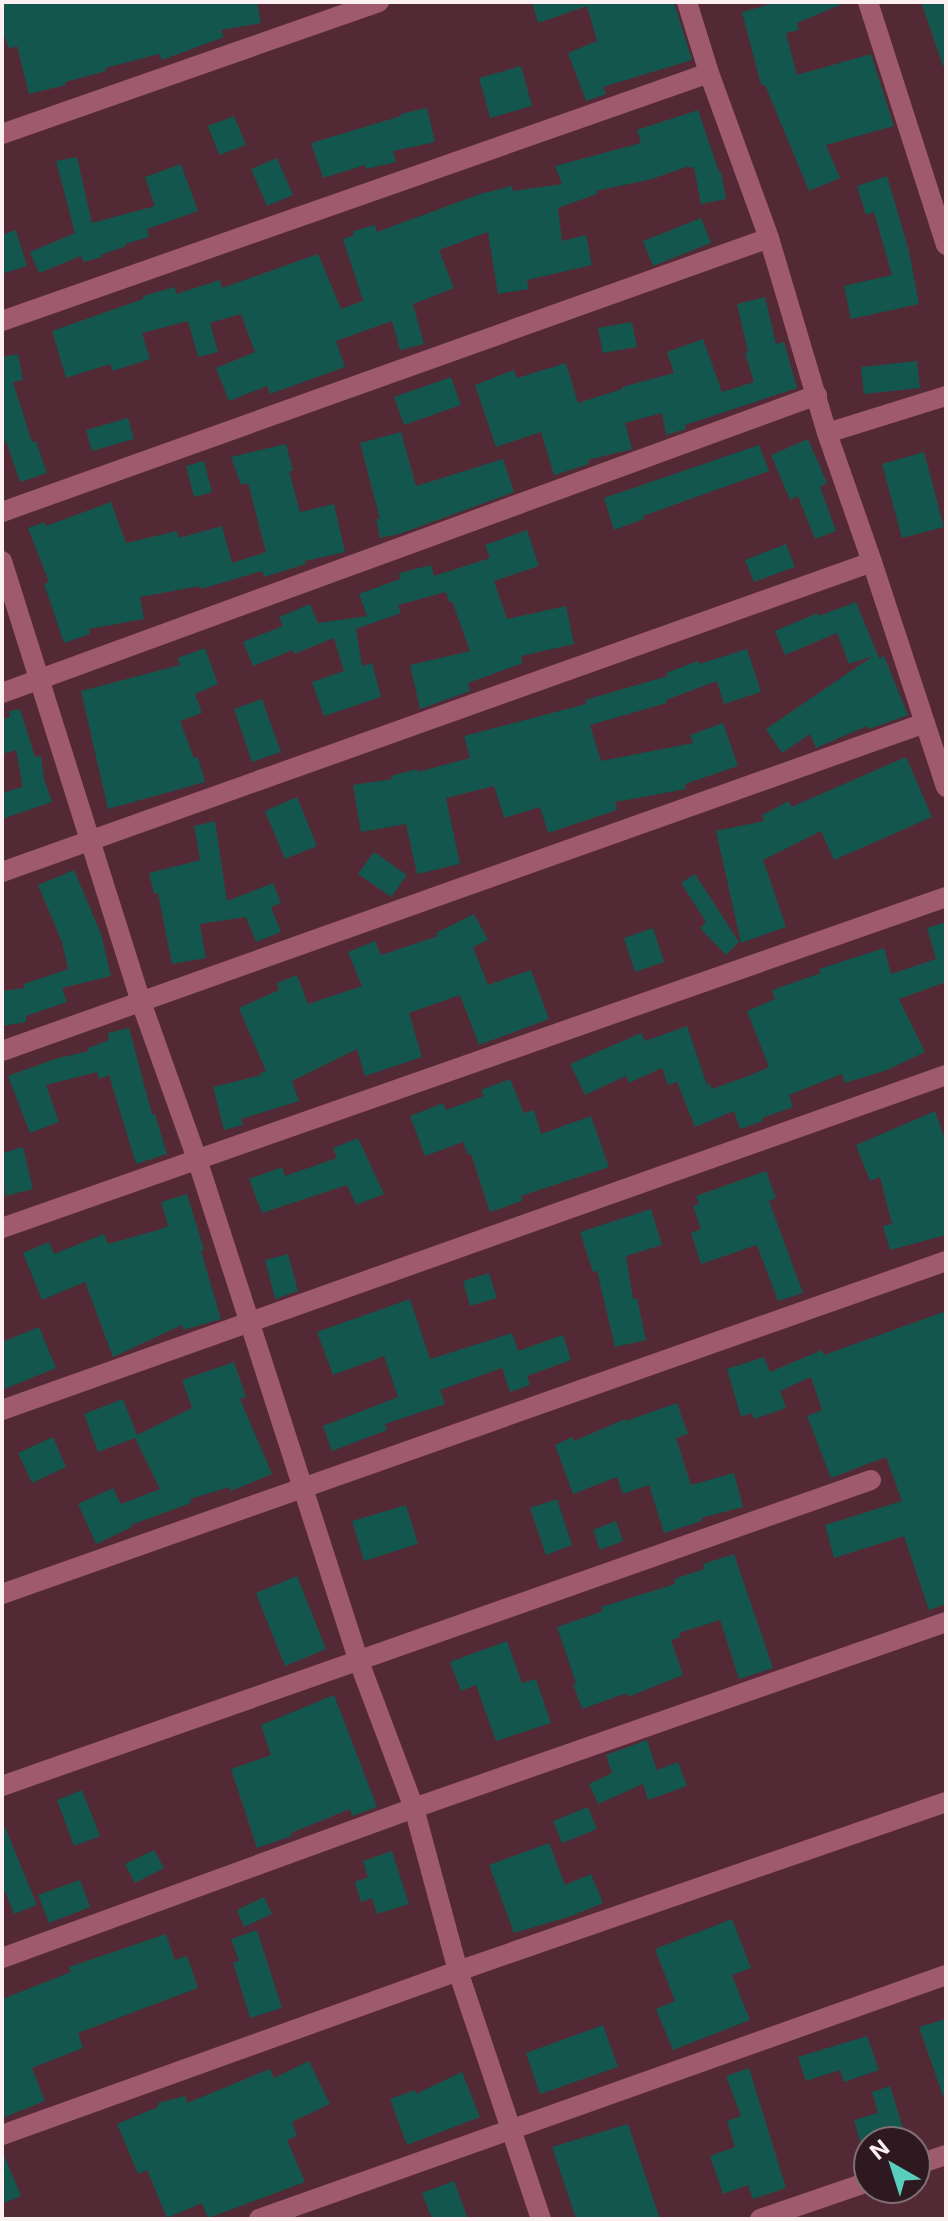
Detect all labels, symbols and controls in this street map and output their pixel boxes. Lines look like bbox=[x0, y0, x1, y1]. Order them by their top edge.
north arrow bbox=[852, 2125, 932, 2205]
text: N bbox=[865, 2134, 894, 2165]

